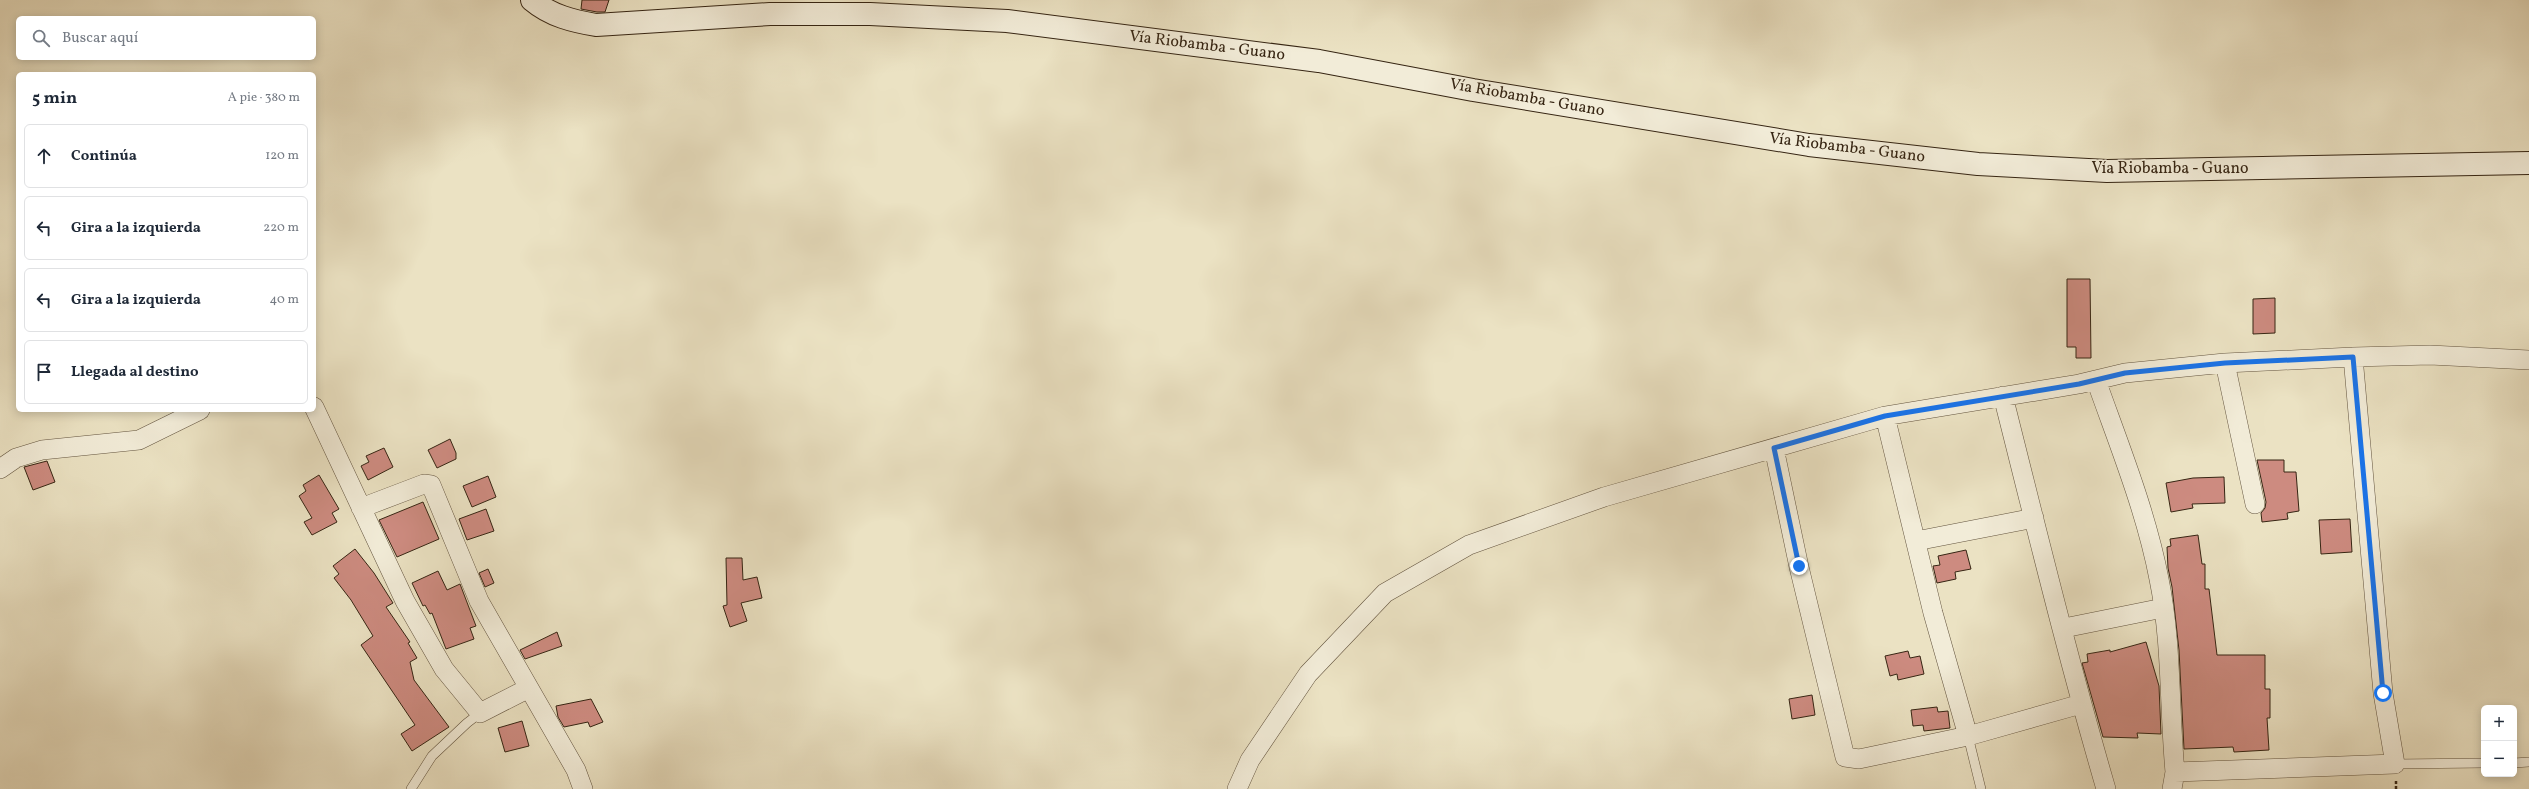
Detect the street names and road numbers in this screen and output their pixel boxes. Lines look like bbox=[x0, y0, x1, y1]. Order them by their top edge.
street label: Vía Riobamba - Guano bbox=[1128, 26, 1286, 66]
street label: Vía Riobamba - Guano bbox=[1448, 74, 1606, 122]
street label: Vía Riobamba - Guano bbox=[1768, 128, 1926, 168]
street label: Vía Riobamba - Guano bbox=[2092, 158, 2248, 180]

